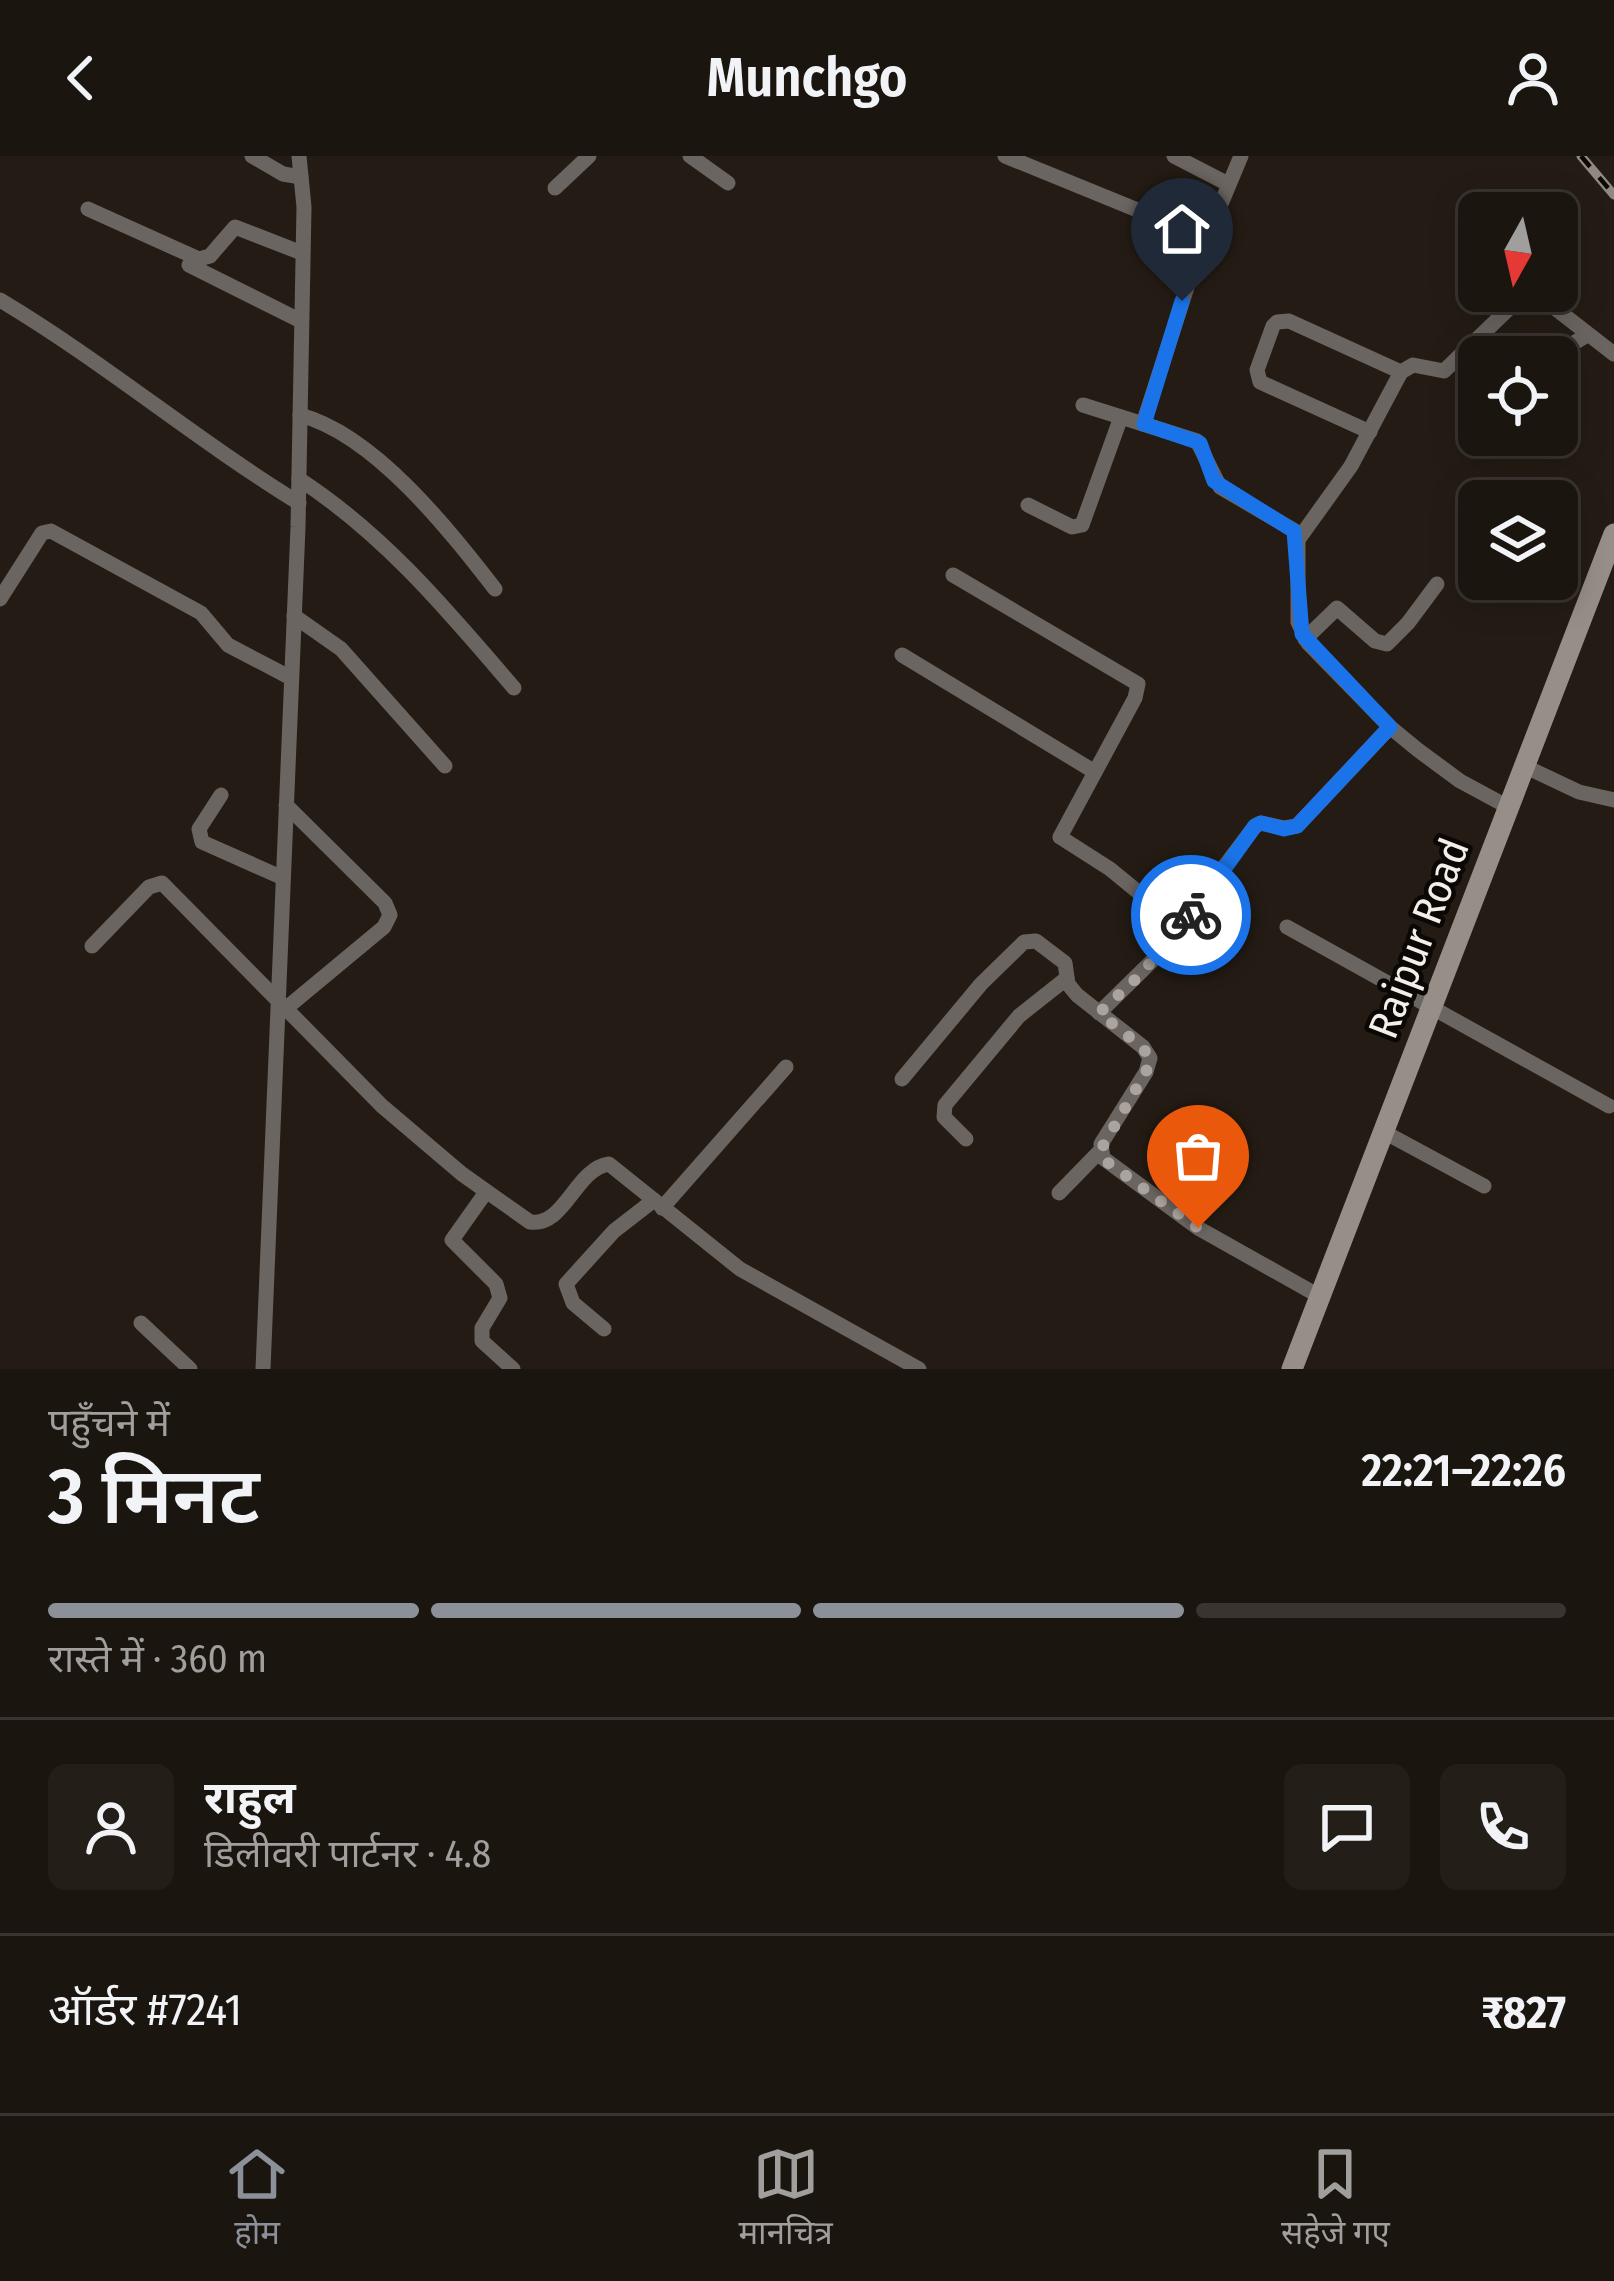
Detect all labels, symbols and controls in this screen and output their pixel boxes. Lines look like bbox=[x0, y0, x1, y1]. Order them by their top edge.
icon: back bbox=[48, 45, 114, 111]
icon: person bbox=[1500, 45, 1566, 111]
text: Munchgo bbox=[706, 46, 908, 110]
pin bbox=[1131, 178, 1233, 301]
north arrow bbox=[1458, 192, 1578, 312]
map controls bbox=[1458, 192, 1578, 600]
icon: home bbox=[1149, 196, 1215, 262]
button: locate bbox=[1458, 336, 1578, 456]
button: layers bbox=[1458, 480, 1578, 600]
street label: Raipur Road bbox=[1358, 832, 1480, 1045]
courier bbox=[1131, 855, 1251, 975]
icon: bike bbox=[1158, 882, 1224, 948]
pin bbox=[1147, 1105, 1249, 1228]
icon: bag bbox=[1165, 1123, 1231, 1189]
text: पहुँचने में bbox=[48, 1400, 170, 1446]
text: 22:21–22:26 bbox=[1361, 1444, 1566, 1498]
text: 3 मिनट bbox=[48, 1450, 260, 1544]
text: रास्ते में · 360 m bbox=[48, 1636, 267, 1682]
button: person bbox=[48, 1764, 174, 1890]
button: chat bbox=[1284, 1764, 1410, 1890]
button: phone bbox=[1440, 1764, 1566, 1890]
text: राहुल bbox=[204, 1771, 296, 1825]
text: डिलीवरी पार्टनर · 4.8 bbox=[204, 1831, 491, 1877]
text: ऑर्डर #7241 bbox=[48, 1983, 242, 2037]
text: ₹827 bbox=[1481, 1986, 1566, 2040]
tab: होम bbox=[224, 2141, 290, 2257]
tab: मानचित्र bbox=[738, 2141, 833, 2257]
tab: सहेजे गए bbox=[1281, 2141, 1390, 2257]

